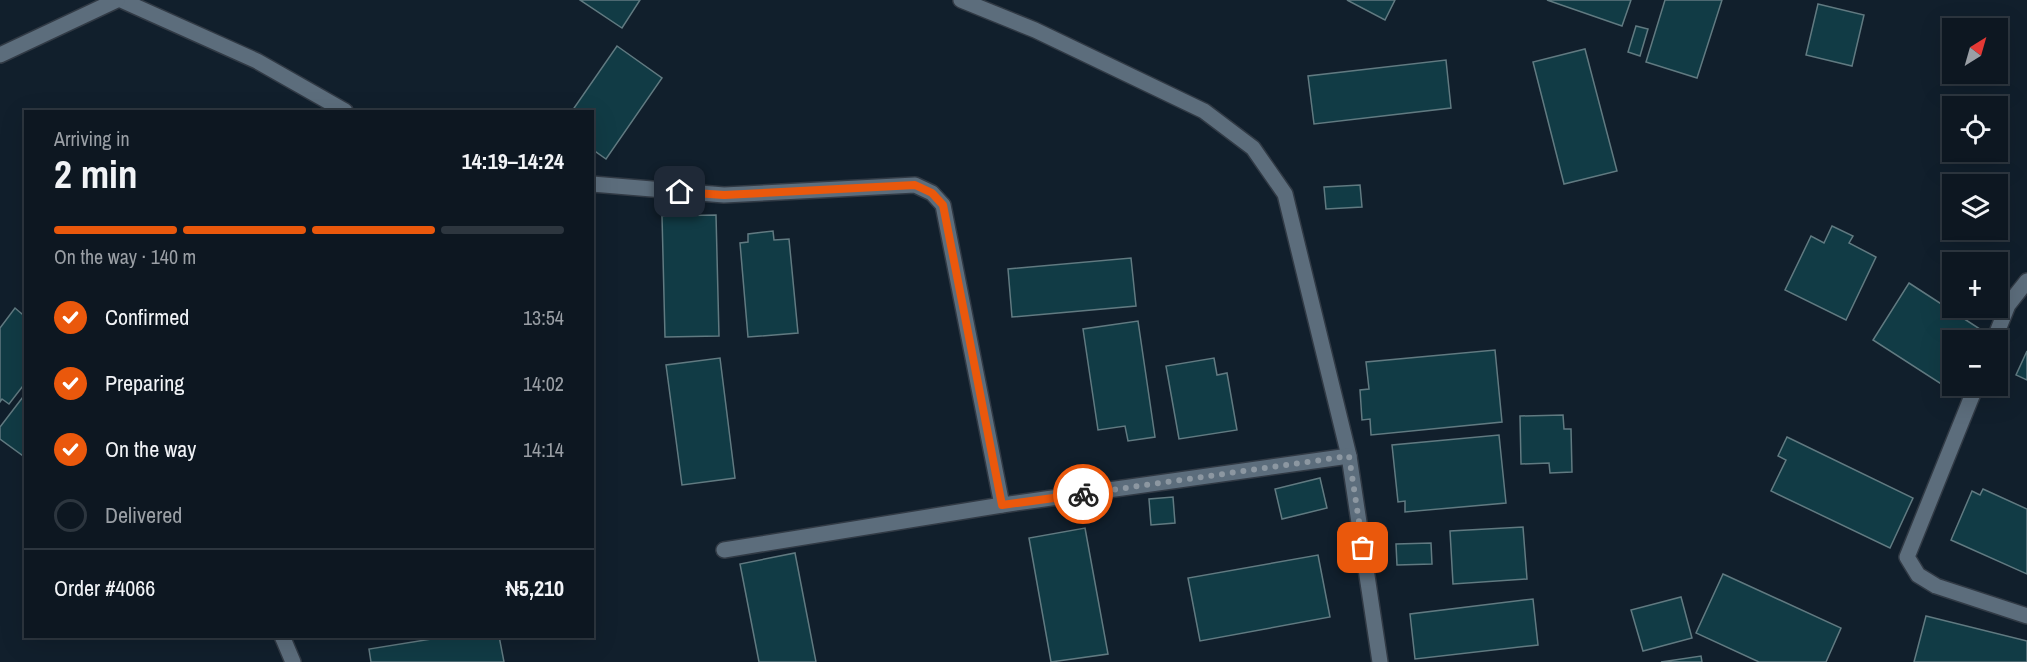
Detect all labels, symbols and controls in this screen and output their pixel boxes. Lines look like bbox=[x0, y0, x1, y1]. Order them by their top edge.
north arrow bbox=[1942, 18, 2008, 84]
map controls bbox=[1942, 18, 2008, 396]
button: locate bbox=[1942, 96, 2008, 162]
text: Arriving in bbox=[54, 125, 130, 152]
text: 14:19–14:24 bbox=[462, 146, 564, 176]
text: 2 min bbox=[54, 148, 138, 200]
pin bbox=[654, 166, 705, 217]
button: layers bbox=[1942, 174, 2008, 240]
icon: home bbox=[663, 175, 696, 208]
text: On the way · 140 m bbox=[54, 243, 196, 270]
button: + bbox=[1942, 252, 2008, 318]
icon: check bbox=[54, 301, 87, 334]
text: Confirmed bbox=[105, 302, 189, 332]
text: 13:54 bbox=[523, 304, 564, 331]
button: − bbox=[1942, 330, 2008, 396]
icon: check bbox=[54, 367, 87, 400]
text: Preparing bbox=[105, 368, 184, 398]
text: 14:02 bbox=[523, 370, 564, 397]
icon: check bbox=[54, 433, 87, 466]
text: On the way bbox=[105, 434, 196, 464]
text: 14:14 bbox=[523, 436, 564, 463]
courier bbox=[1053, 464, 1113, 524]
icon: bike bbox=[1067, 478, 1100, 511]
text: Delivered bbox=[105, 500, 182, 530]
pin bbox=[1337, 522, 1388, 573]
icon: bag bbox=[1346, 531, 1379, 564]
text: Order #4066 bbox=[54, 573, 155, 603]
text: ₦5,210 bbox=[506, 573, 564, 603]

